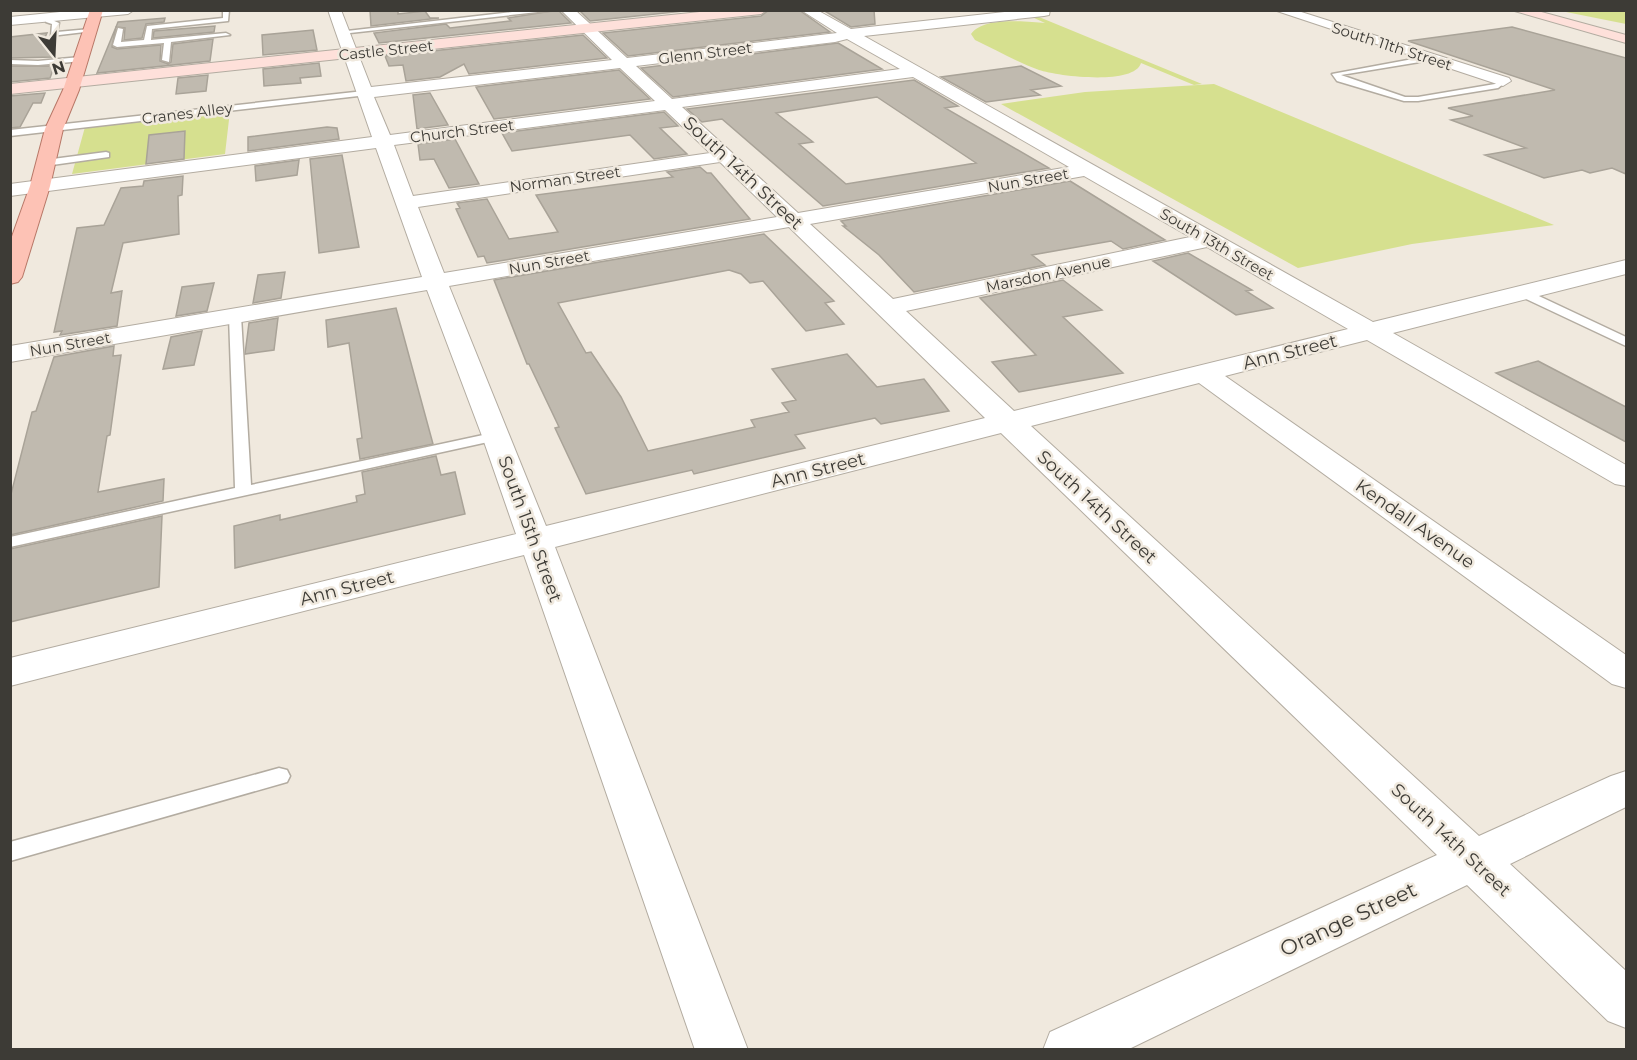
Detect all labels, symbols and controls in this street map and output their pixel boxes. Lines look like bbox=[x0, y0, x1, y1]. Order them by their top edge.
street label: South 11th Street bbox=[1330, 18, 1454, 74]
north arrow bbox=[24, 24, 84, 84]
street label: Castle Street bbox=[338, 36, 434, 64]
street label: Glenn Street bbox=[657, 38, 753, 68]
text: N bbox=[49, 57, 68, 79]
street label: Cranes Alley bbox=[141, 98, 234, 128]
street label: South 14th Street bbox=[679, 112, 807, 234]
street label: Church Street bbox=[409, 115, 515, 147]
street label: Norman Street bbox=[508, 162, 622, 196]
street label: Nun Street bbox=[986, 164, 1070, 196]
street label: South 13th Street bbox=[1157, 204, 1277, 284]
street label: Nun Street bbox=[507, 246, 591, 278]
street label: Marsdon Avenue bbox=[984, 252, 1112, 296]
street label: Nun Street bbox=[28, 328, 112, 360]
street label: Ann Street bbox=[1241, 330, 1339, 374]
street label: South 14th Street bbox=[1033, 446, 1161, 568]
street label: Ann Street bbox=[769, 448, 867, 492]
street label: South 15th Street bbox=[493, 453, 567, 605]
street label: Kendall Avenue bbox=[1351, 475, 1479, 573]
street label: Ann Street bbox=[298, 566, 396, 610]
street label: South 14th Street bbox=[1387, 779, 1515, 901]
street label: Orange Street bbox=[1276, 876, 1420, 962]

